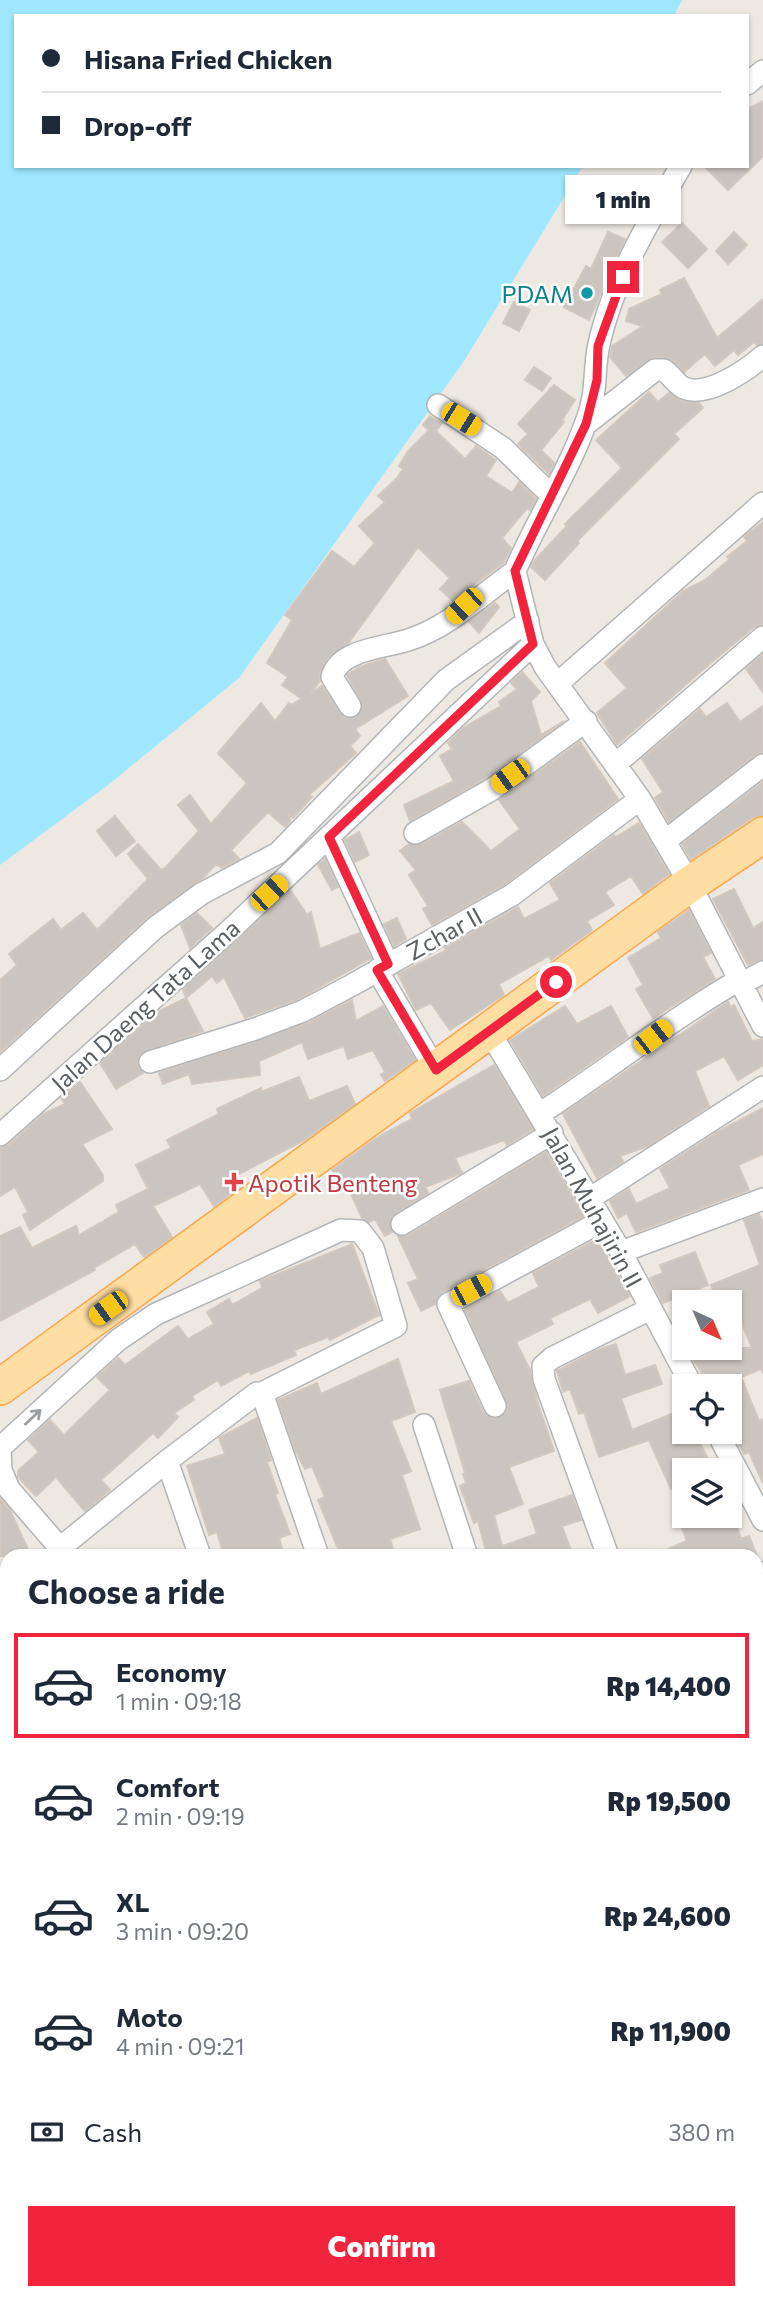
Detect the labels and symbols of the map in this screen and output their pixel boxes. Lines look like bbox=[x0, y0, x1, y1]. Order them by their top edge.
callout: 1 min bbox=[565, 176, 681, 224]
route end bbox=[607, 261, 639, 293]
place label: PDAM bbox=[501, 279, 573, 308]
marker: PDAM bbox=[579, 285, 595, 301]
car bbox=[438, 399, 485, 439]
car bbox=[442, 584, 487, 628]
car bbox=[487, 755, 534, 797]
car bbox=[247, 871, 292, 915]
street label: Zchar II bbox=[401, 900, 487, 966]
street label: Jalan Daeng Tata Lama bbox=[45, 913, 245, 1097]
route start bbox=[540, 966, 572, 998]
car bbox=[630, 1016, 677, 1058]
street label: Jalan Muhajirin II bbox=[537, 1122, 649, 1292]
place label: Apotik Benteng bbox=[248, 1168, 418, 1197]
marker: Apotik Benteng bbox=[226, 1174, 242, 1190]
car bbox=[448, 1271, 495, 1309]
car bbox=[85, 1287, 132, 1329]
north arrow bbox=[672, 1290, 742, 1360]
one-way arrow bbox=[24, 1409, 42, 1426]

